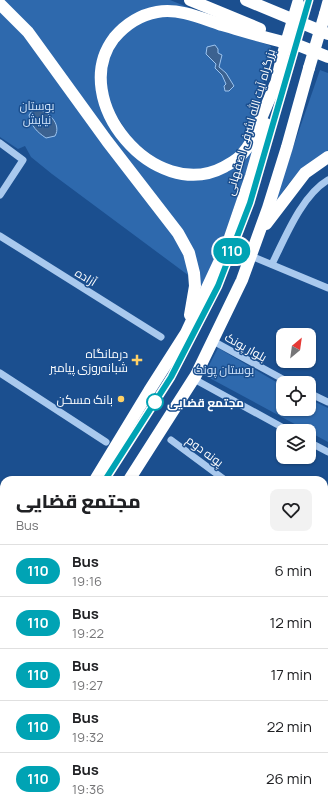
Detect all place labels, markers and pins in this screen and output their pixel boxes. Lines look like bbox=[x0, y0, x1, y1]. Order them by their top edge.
place label: درمانگاه شبانه‌روزی پیامبر bbox=[49, 345, 128, 377]
marker: درمانگاه شبانه‌روزی پیامبر bbox=[131, 354, 143, 366]
place label: بانک مسکن bbox=[57, 391, 113, 408]
marker: مجتمع قضایی bbox=[146, 393, 164, 411]
marker: بانک مسکن bbox=[116, 394, 126, 404]
place label: مجتمع قضایی bbox=[167, 394, 244, 412]

